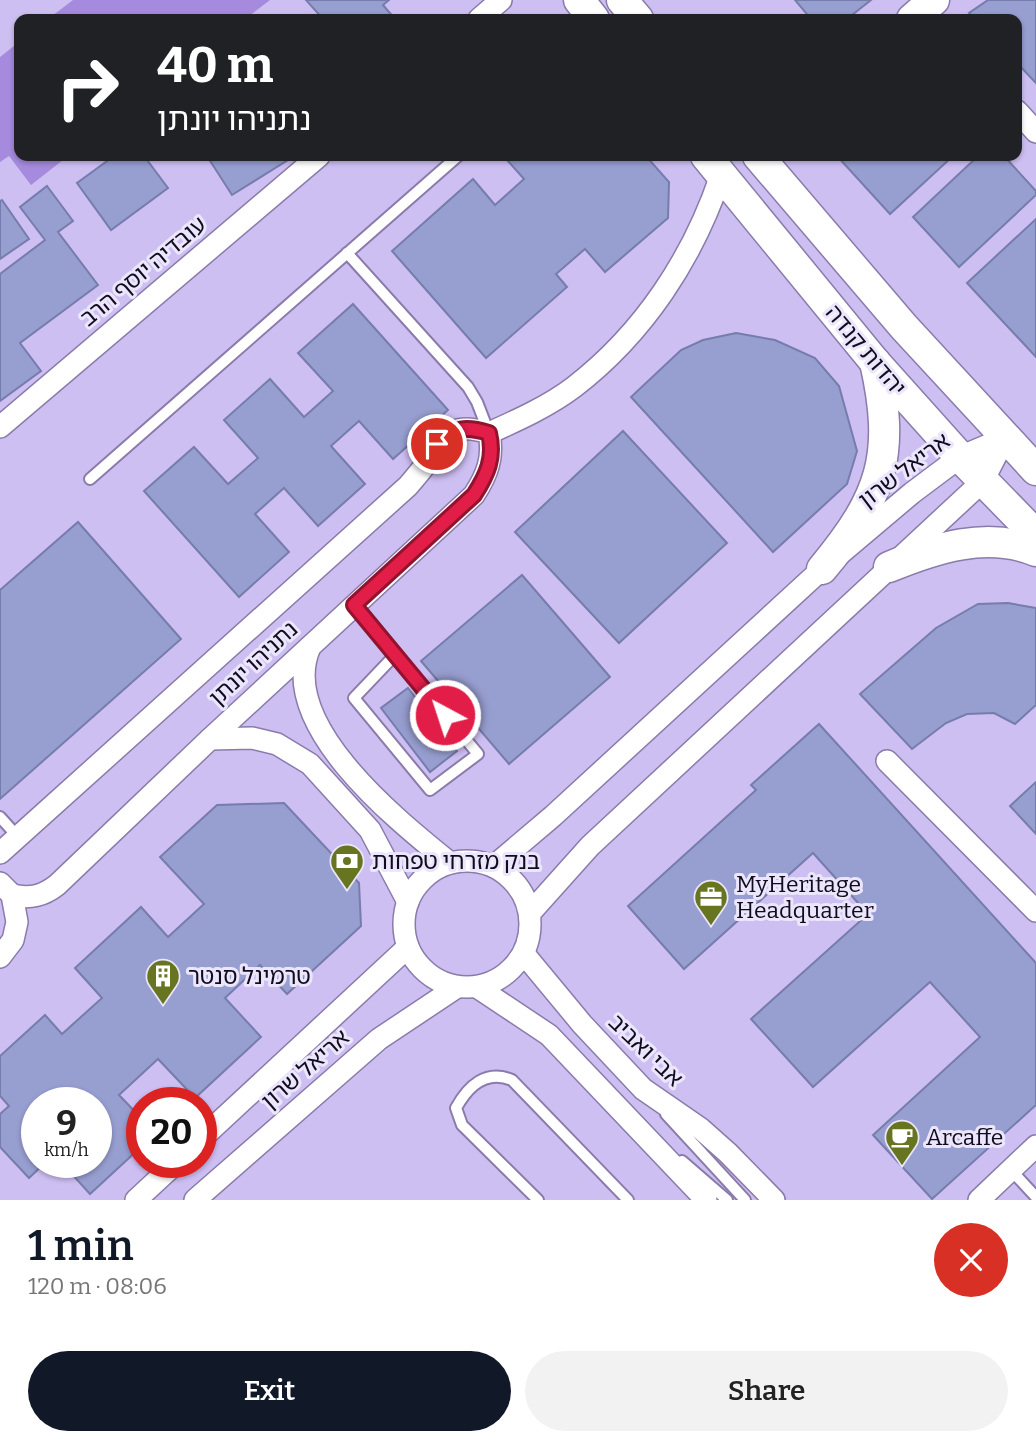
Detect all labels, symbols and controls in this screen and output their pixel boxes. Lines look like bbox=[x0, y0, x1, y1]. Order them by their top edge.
text: 40 m bbox=[157, 36, 274, 95]
icon: right bbox=[42, 42, 133, 133]
text: נתניהו יונתן bbox=[157, 100, 311, 138]
street label: עובדיה יוסף הרב bbox=[74, 210, 212, 332]
street label: יהדות קנדה bbox=[820, 299, 912, 401]
pin bbox=[407, 414, 467, 474]
icon: arrive bbox=[418, 425, 456, 463]
street label: אריאל שרון bbox=[853, 426, 955, 514]
street label: נתניהו יונתן bbox=[203, 615, 303, 711]
position arrow bbox=[408, 678, 482, 752]
bank icon: בנק מזרחי טפחות bbox=[328, 842, 366, 891]
place label: בנק מזרחי טפחות bbox=[372, 847, 540, 875]
place label: MyHeritage Headquarter bbox=[736, 870, 874, 924]
office icon: MyHeritage Headquarter bbox=[692, 878, 730, 927]
building icon: טרמינל סנטר bbox=[144, 957, 182, 1006]
place label: טרמינל סנטר bbox=[188, 962, 311, 990]
street label: אבי ואביב bbox=[603, 1008, 689, 1092]
street label: אריאל שרון bbox=[255, 1023, 355, 1115]
speed limit sign: 20 bbox=[126, 1087, 217, 1178]
text: 9 bbox=[56, 1102, 77, 1144]
cafe icon: Arcaffe bbox=[883, 1118, 921, 1167]
place label: Arcaffe bbox=[926, 1123, 1003, 1151]
text: km/h bbox=[44, 1139, 89, 1161]
text: 1 min bbox=[28, 1221, 134, 1271]
button: close bbox=[934, 1223, 1008, 1297]
text: 120 m · 08:06 bbox=[28, 1272, 167, 1300]
button: Exit bbox=[28, 1351, 511, 1431]
button: Share bbox=[525, 1351, 1008, 1431]

